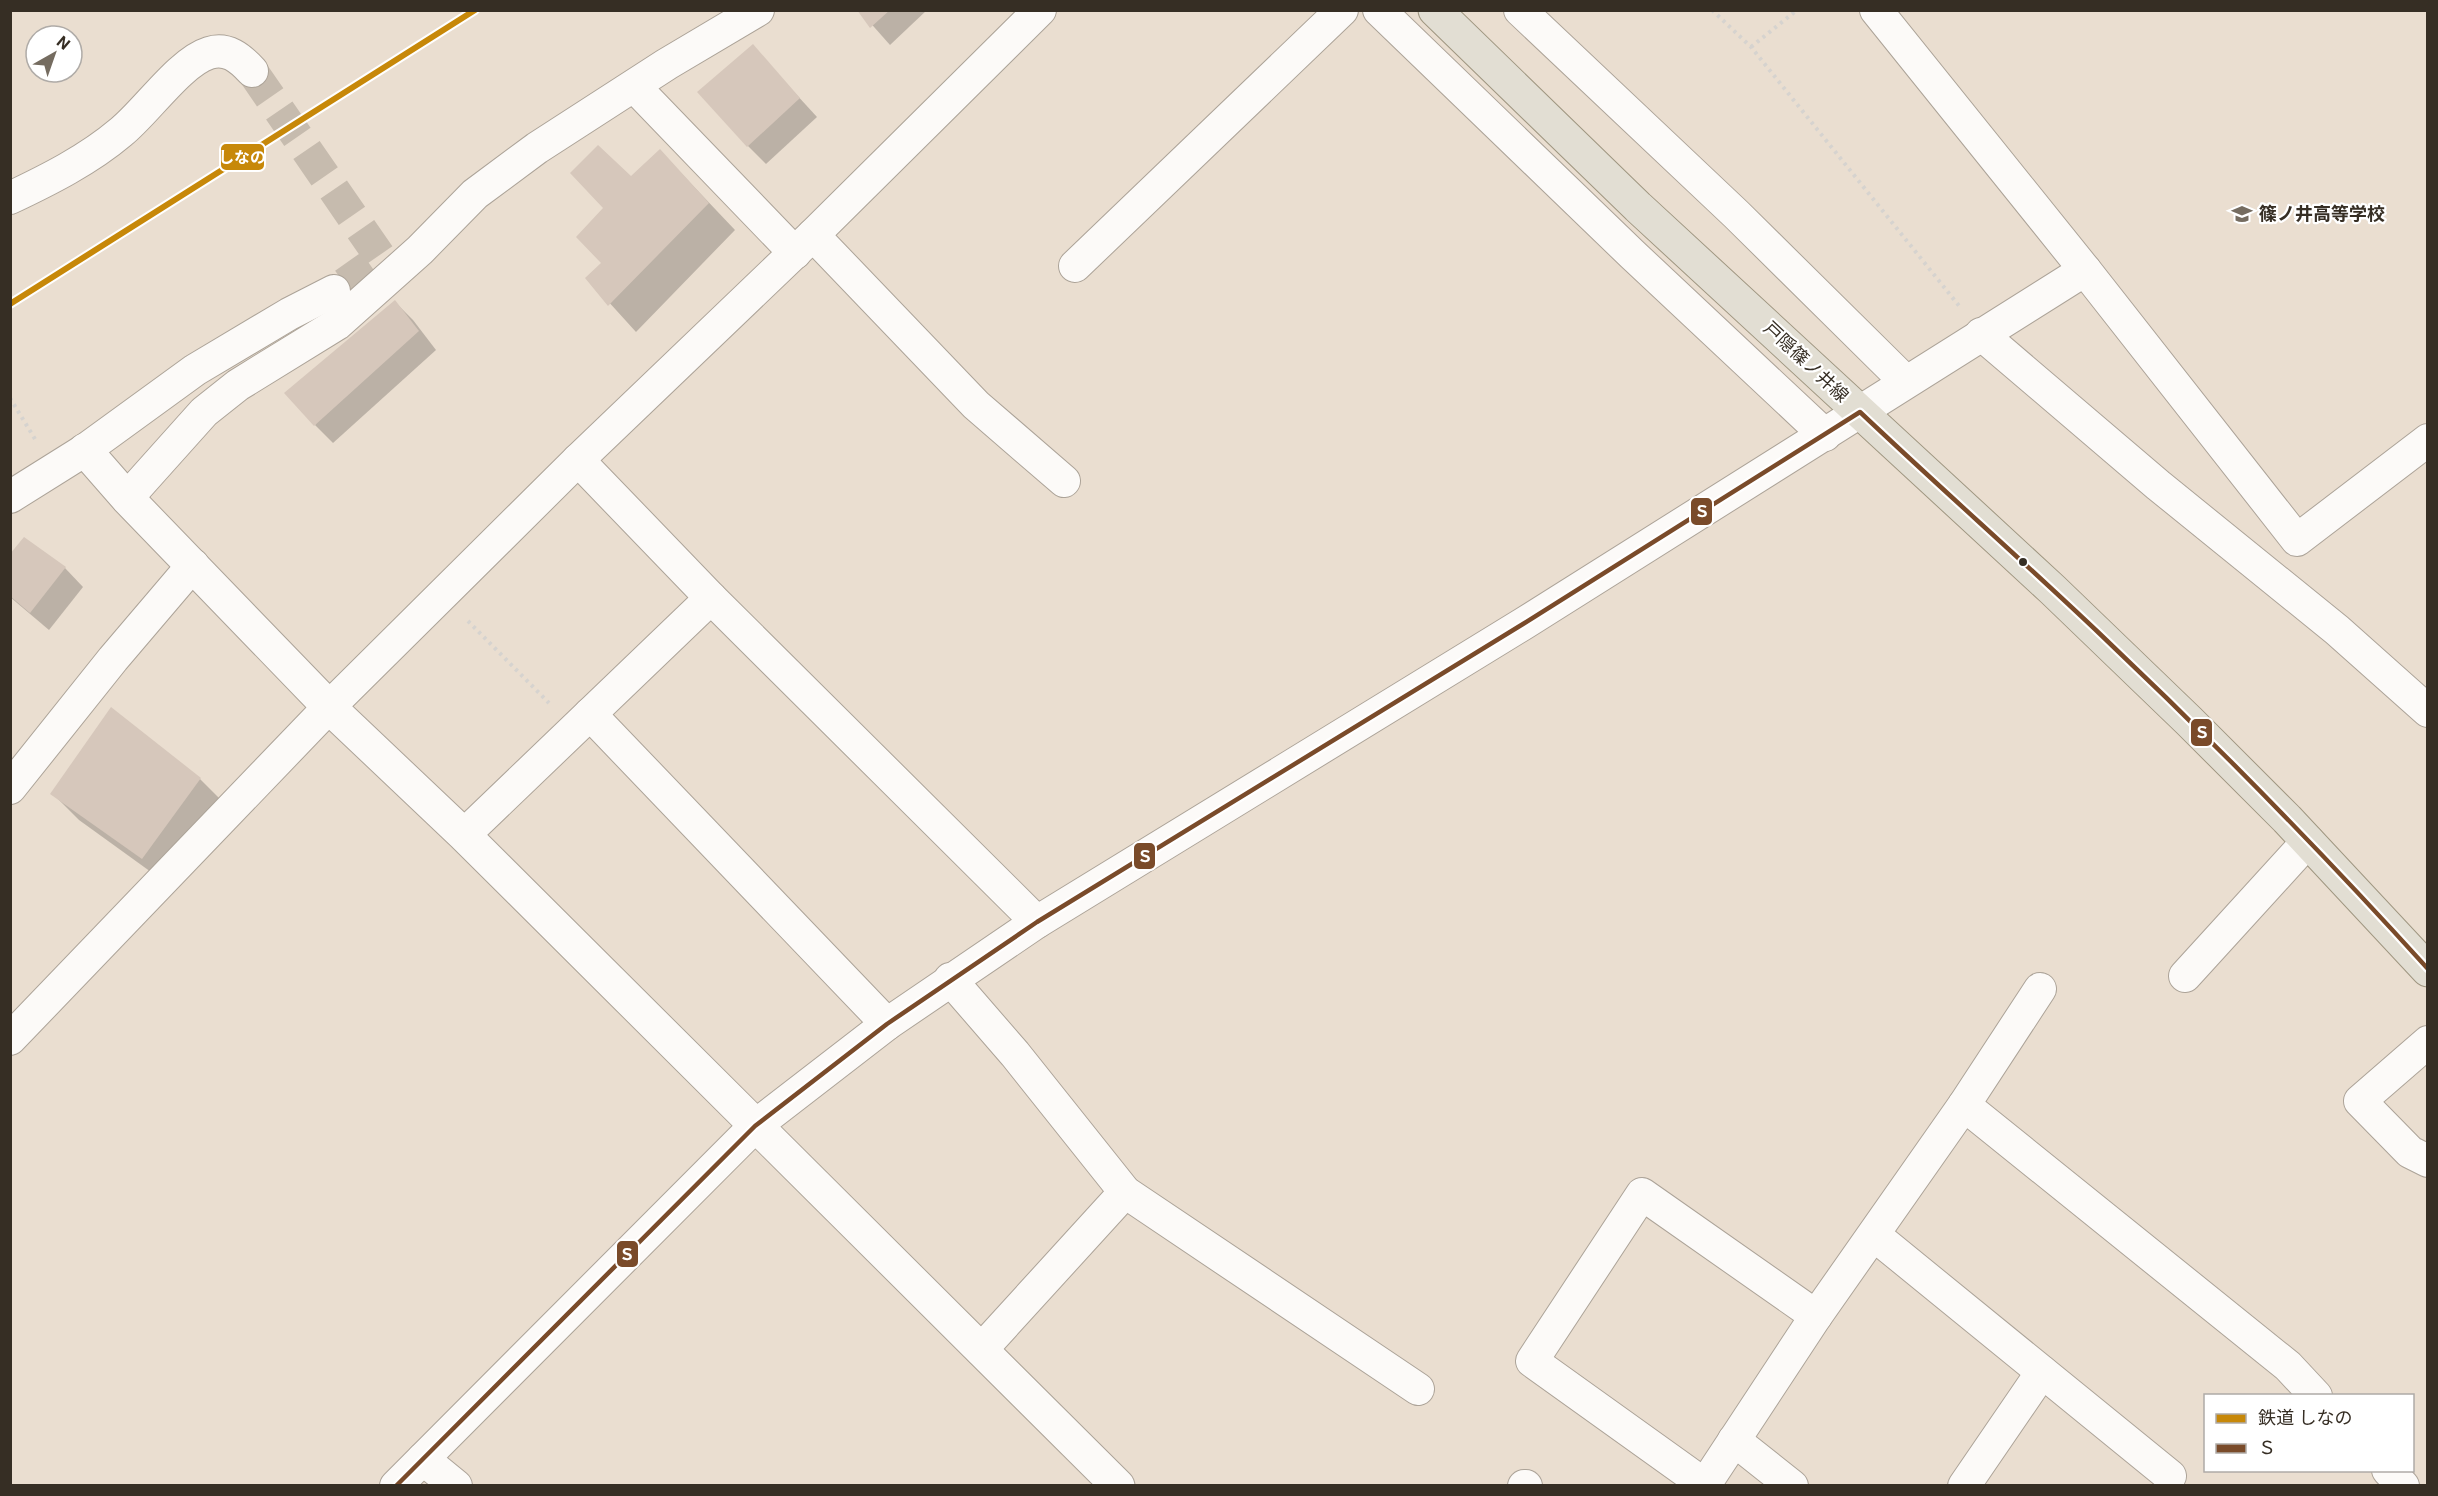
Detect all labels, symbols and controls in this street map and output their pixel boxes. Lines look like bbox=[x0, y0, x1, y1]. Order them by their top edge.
north arrow bbox=[24, 24, 84, 84]
text: N bbox=[53, 32, 74, 54]
line badge: しなの bbox=[220, 143, 265, 171]
text: しなの bbox=[218, 148, 266, 167]
school or university icon: 篠ノ井高等学校 bbox=[2230, 202, 2254, 226]
place label: 篠ノ井高等学校 bbox=[2259, 203, 2385, 224]
street label: 戸隠篠ノ井線 bbox=[1760, 317, 1853, 406]
line badge: Ｓ bbox=[1690, 497, 1713, 526]
text: Ｓ bbox=[1694, 502, 1710, 521]
unlabelled marker bbox=[2017, 556, 2029, 568]
line badge: Ｓ bbox=[2190, 718, 2213, 747]
text: Ｓ bbox=[2194, 723, 2210, 742]
line badge: Ｓ bbox=[1133, 842, 1156, 870]
text: Ｓ bbox=[1137, 847, 1153, 866]
line badge: Ｓ bbox=[616, 1240, 639, 1268]
text: Ｓ bbox=[619, 1245, 635, 1264]
legend bbox=[2204, 1394, 2414, 1472]
text: 鉄道 しなの bbox=[2258, 1407, 2352, 1428]
text: Ｓ bbox=[2258, 1437, 2276, 1458]

